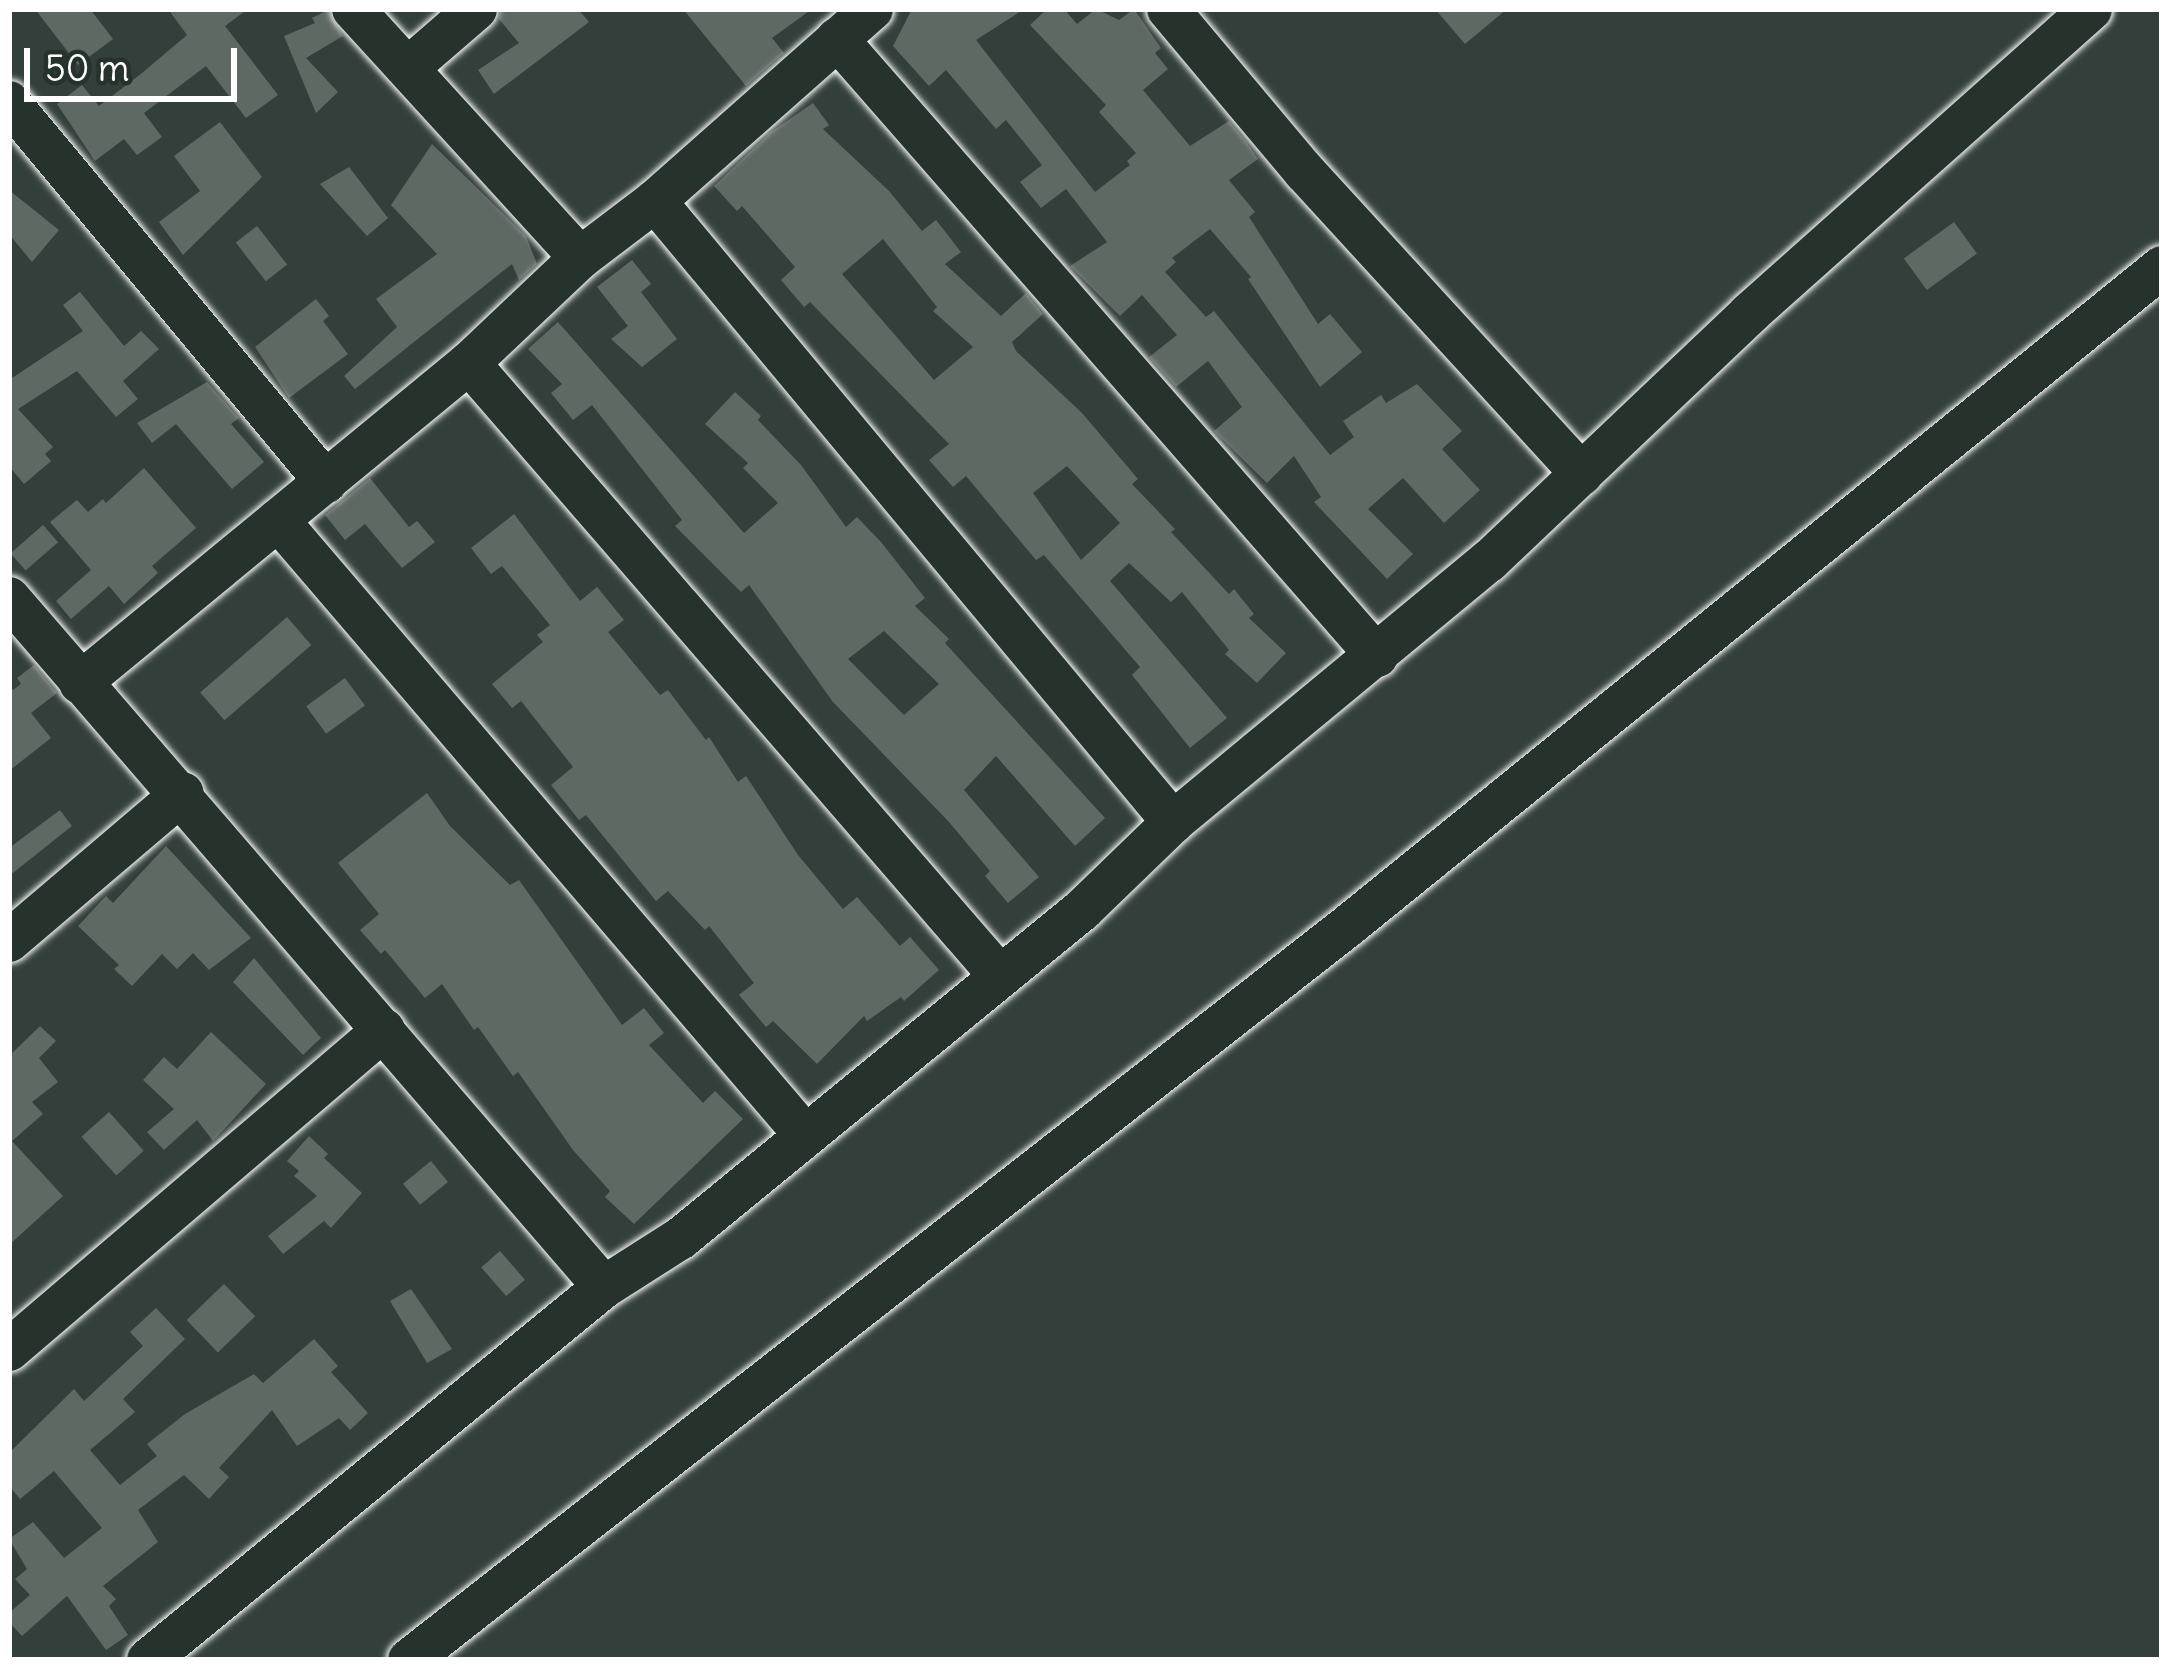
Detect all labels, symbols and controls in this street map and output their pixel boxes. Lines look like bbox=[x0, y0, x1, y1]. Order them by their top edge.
scale bar bbox=[30, 24, 243, 98]
text: 50 m bbox=[45, 46, 130, 91]

